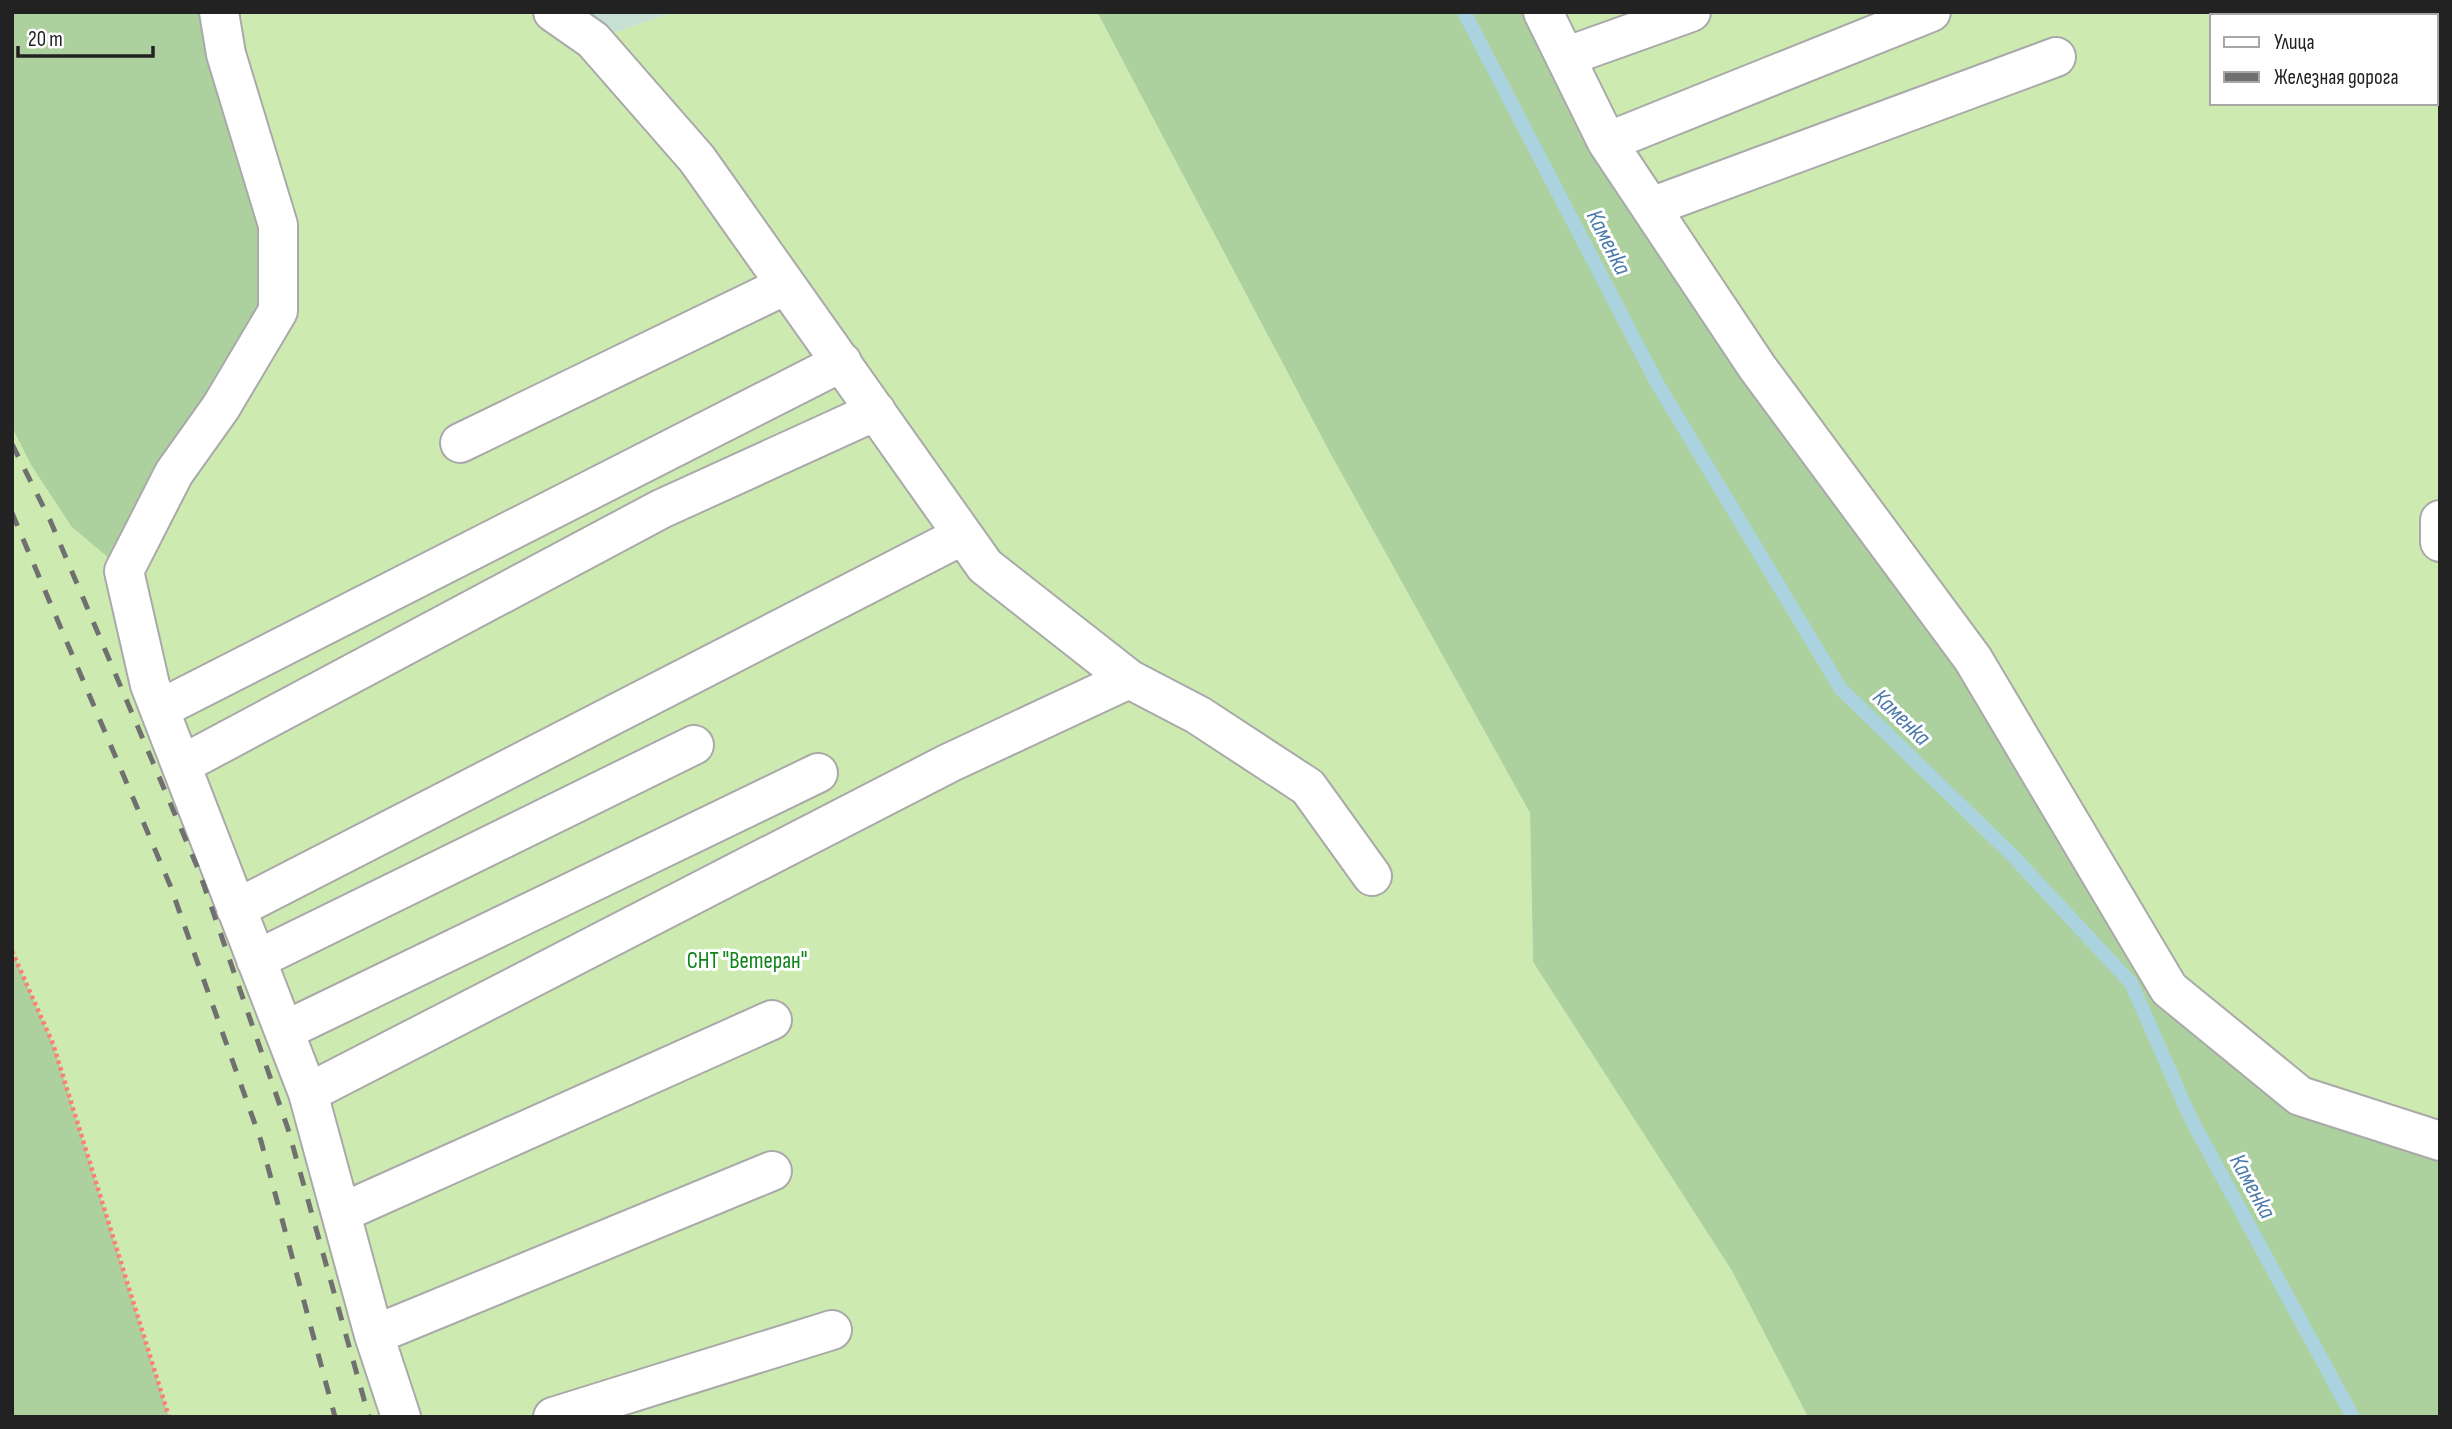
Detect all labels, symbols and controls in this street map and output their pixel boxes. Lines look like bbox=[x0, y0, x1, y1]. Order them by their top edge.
scale bar bbox=[18, 14, 152, 58]
legend bbox=[2210, 14, 2438, 105]
text: 20 m bbox=[28, 27, 63, 52]
text: Улица bbox=[2274, 30, 2315, 55]
text: Железная дорога bbox=[2274, 65, 2399, 90]
water label: Каменка bbox=[1580, 205, 1637, 280]
water label: Каменка bbox=[1867, 683, 1937, 752]
park label: СНТ "Ветеран" bbox=[687, 947, 807, 975]
water label: Каменка bbox=[2223, 1149, 2282, 1224]

